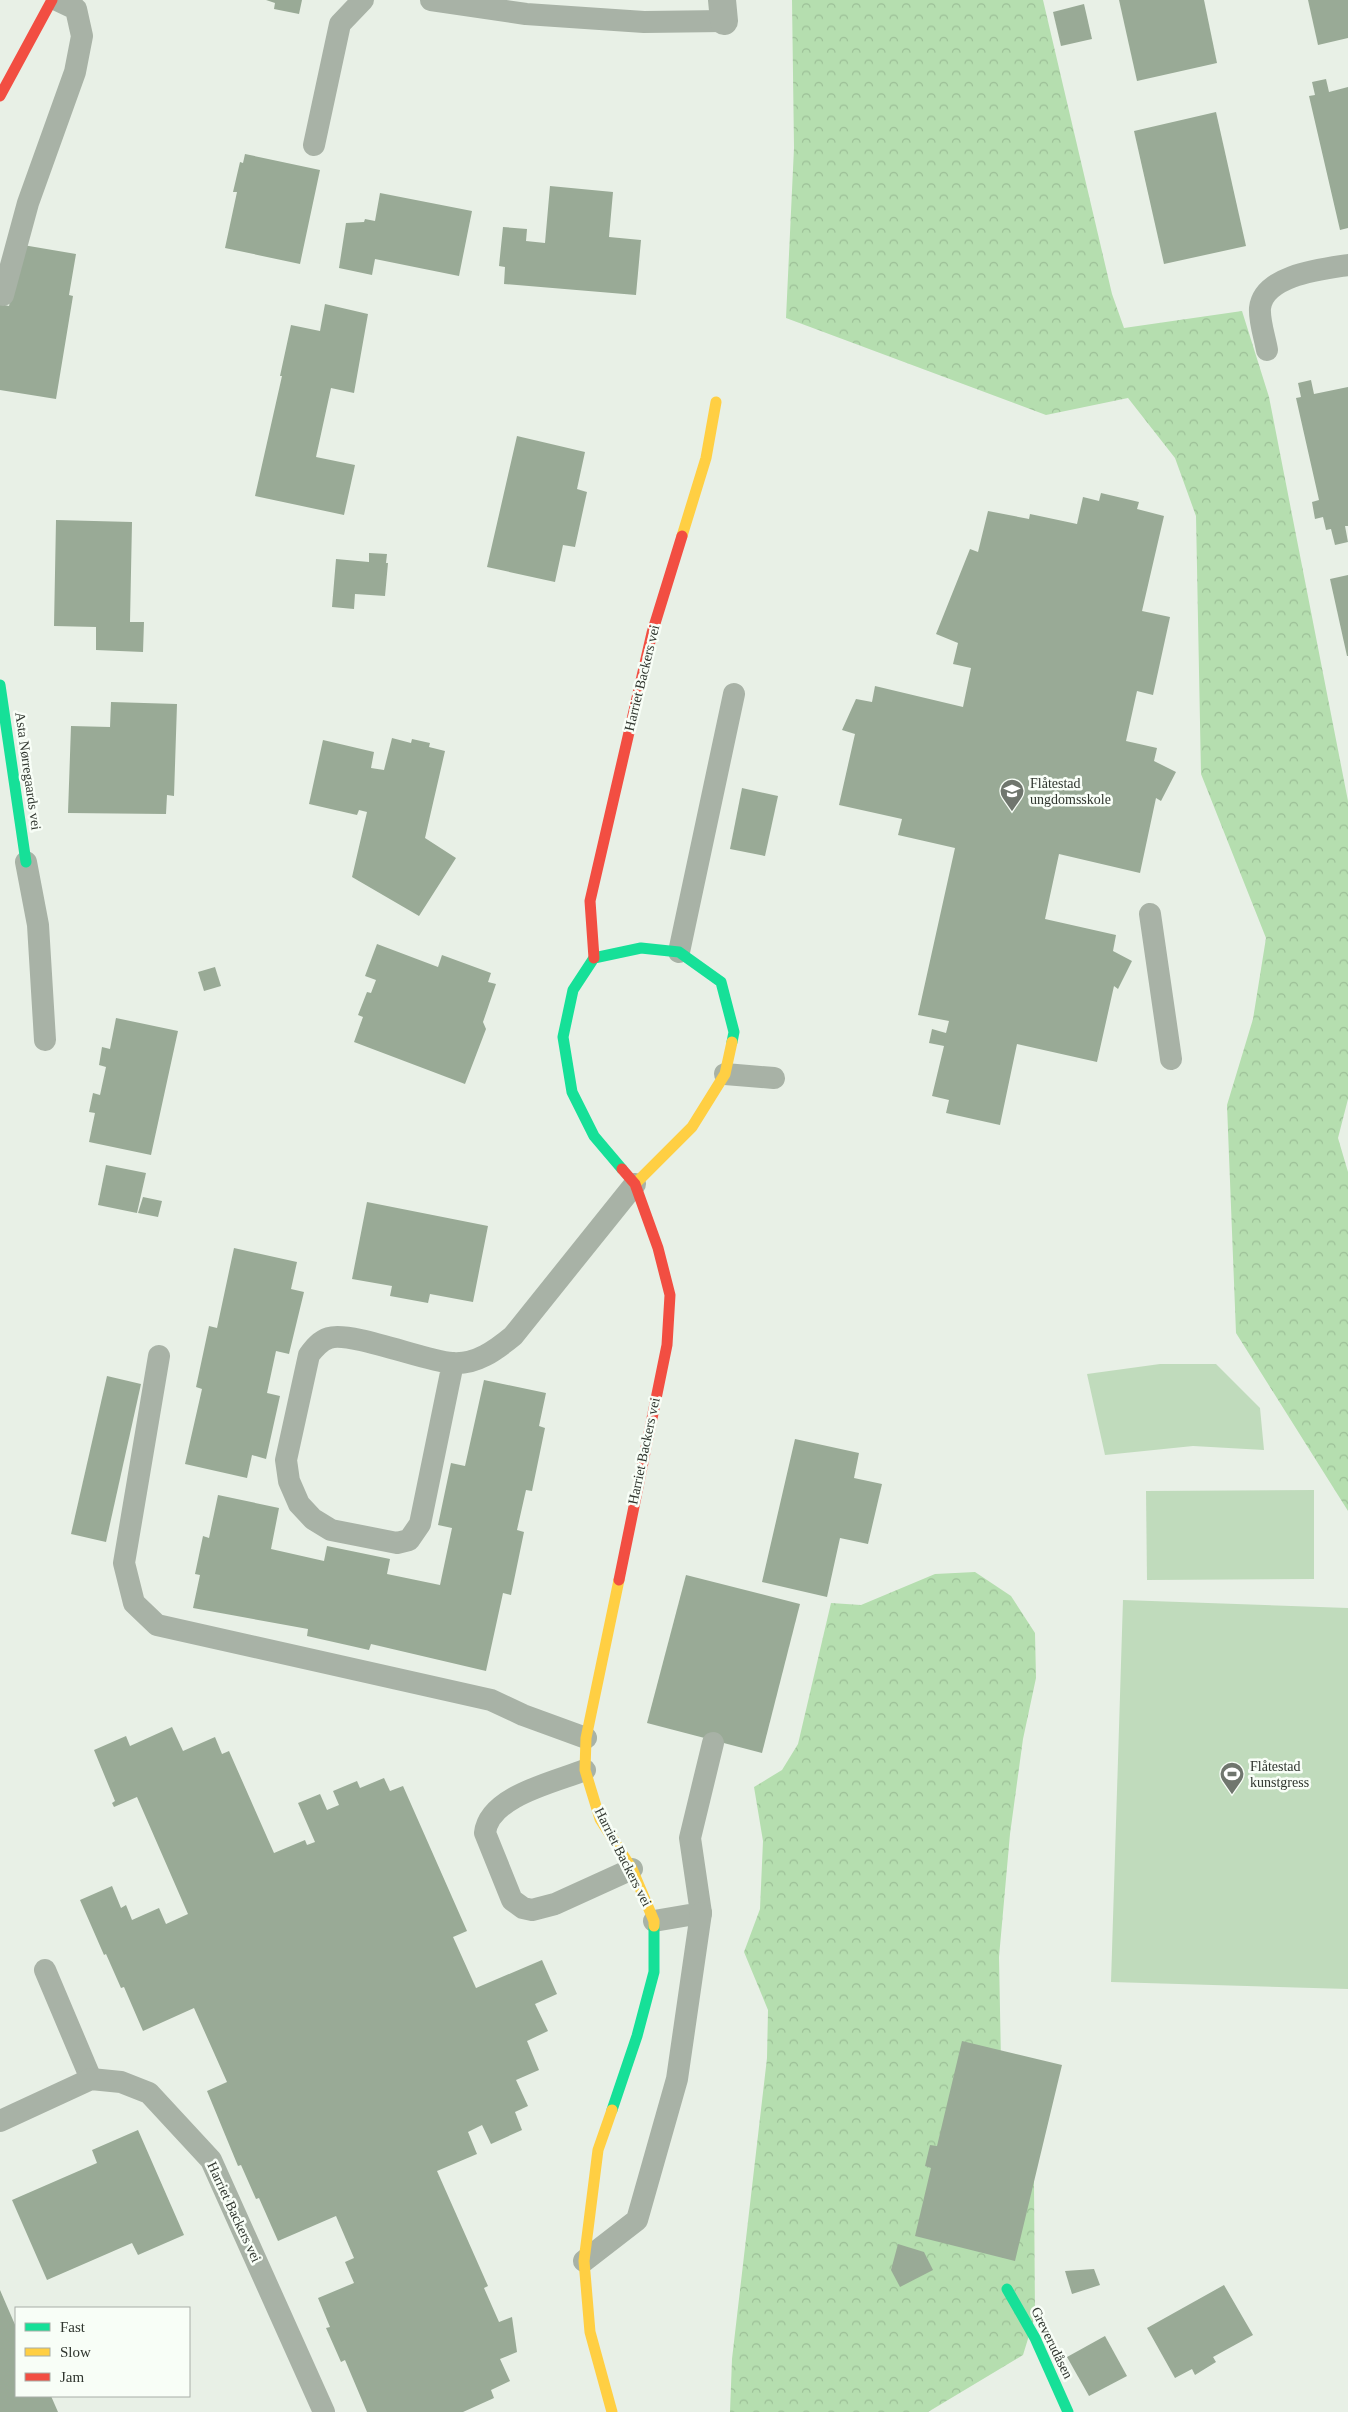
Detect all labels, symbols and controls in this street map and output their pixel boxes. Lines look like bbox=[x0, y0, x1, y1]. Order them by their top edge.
street label: Harriet Backers vei bbox=[622, 623, 662, 733]
street label: Asta Nørregaards vei bbox=[12, 711, 44, 831]
place label: Flåtestad ungdomsskole bbox=[1030, 776, 1111, 807]
school or university icon: Flåtestad ungdomsskole bbox=[999, 778, 1025, 812]
street label: Harriet Backers vei bbox=[625, 1396, 663, 1506]
place label: Flåtestad kunstgress bbox=[1250, 1759, 1309, 1790]
sports icon: Flåtestad kunstgress bbox=[1219, 1761, 1245, 1795]
street label: Harriet Backers vei bbox=[592, 1805, 654, 1909]
street label: Harriet Backers vei bbox=[204, 2160, 264, 2265]
street label: Greverudåsen bbox=[1028, 2305, 1076, 2381]
legend bbox=[15, 2307, 190, 2397]
text: Fast bbox=[60, 2319, 86, 2335]
text: Slow bbox=[60, 2344, 91, 2360]
text: Jam bbox=[60, 2369, 84, 2385]

